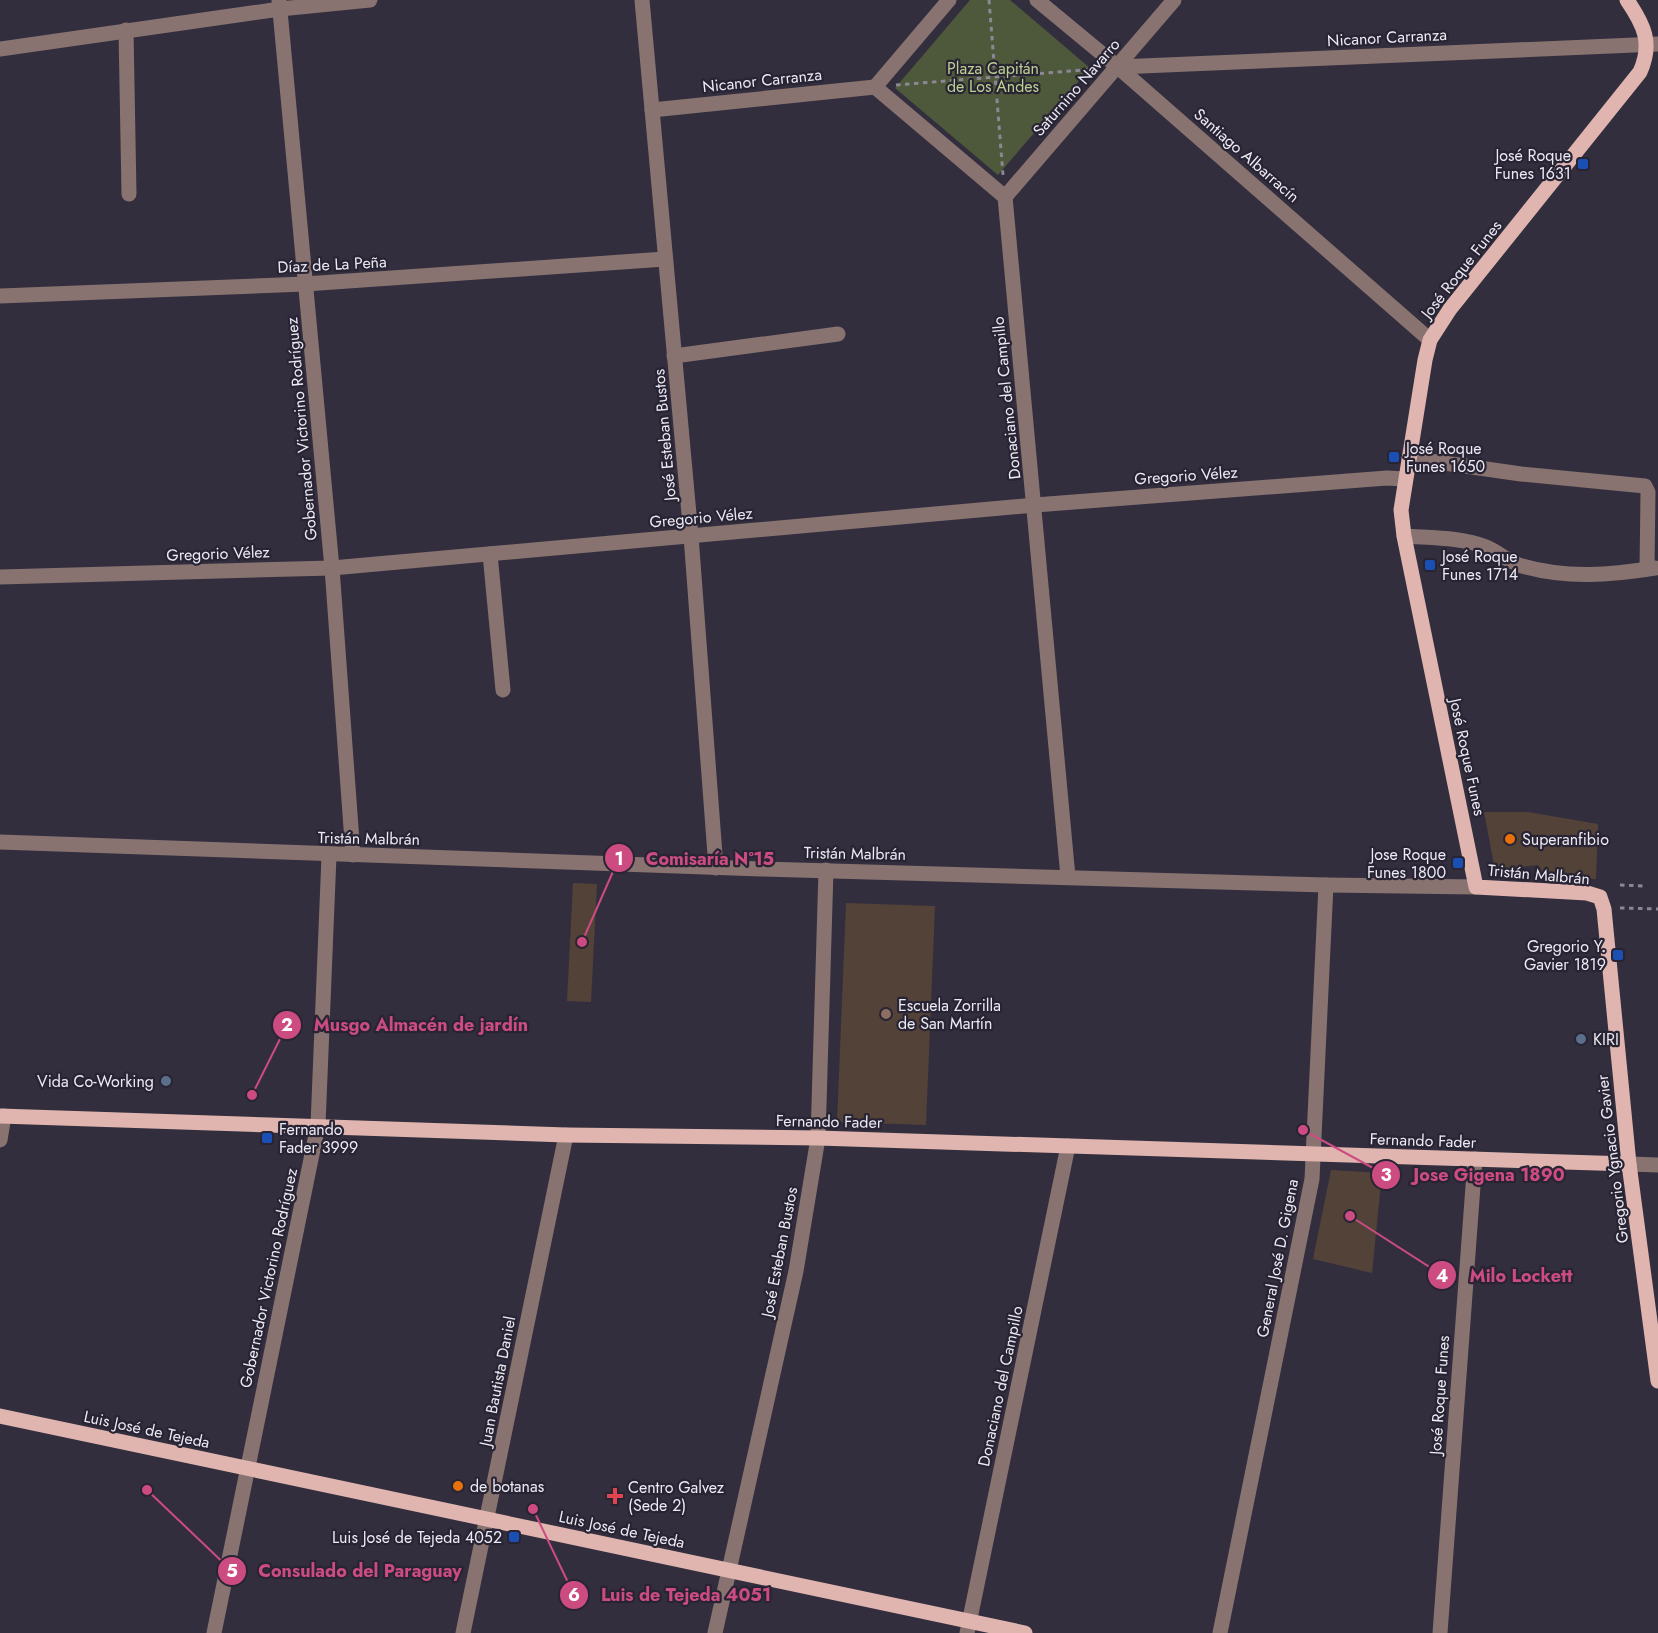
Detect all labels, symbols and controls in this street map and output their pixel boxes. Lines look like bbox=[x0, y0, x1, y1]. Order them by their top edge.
street label: Nicanor Carranza bbox=[1326, 23, 1448, 52]
street label: Saturnino Navarro bbox=[1027, 33, 1126, 141]
park label: Plaza Capitán de Los Andes bbox=[947, 57, 1039, 98]
street label: Nicanor Carranza bbox=[701, 63, 823, 98]
street label: Santiago Albarracín bbox=[1189, 103, 1304, 208]
place label: José Roque Funes 1631 bbox=[1493, 144, 1571, 185]
marker: José Roque Funes 1631 bbox=[1576, 157, 1590, 171]
street label: José Roque Funes bbox=[1414, 215, 1507, 325]
street label: Díaz de La Peña bbox=[277, 250, 387, 279]
street label: Donaciano del Campillo bbox=[986, 315, 1026, 480]
street label: Gobernador Victorino Rodríguez bbox=[280, 316, 323, 542]
street label: José Esteban Bustos bbox=[647, 368, 682, 504]
place label: José Roque Funes 1650 bbox=[1404, 437, 1485, 478]
marker: José Roque Funes 1650 bbox=[1387, 450, 1401, 464]
street label: Gregorio Vélez bbox=[1134, 460, 1239, 491]
street label: Gregorio Vélez bbox=[648, 501, 754, 533]
street label: Gregorio Vélez bbox=[166, 540, 271, 567]
place label: José Roque Funes 1714 bbox=[1440, 545, 1518, 586]
marker: José Roque Funes 1714 bbox=[1423, 558, 1437, 572]
street label: José Roque Funes bbox=[1443, 694, 1491, 818]
street label: Tristán Malbrán bbox=[318, 826, 420, 851]
place label: Superanfibio bbox=[1522, 828, 1609, 851]
marker: Superanfibio bbox=[1503, 832, 1517, 846]
callout: Comisaría Nº15 bbox=[604, 840, 787, 876]
street label: Tristán Malbrán bbox=[804, 841, 906, 866]
place label: Jose Roque Funes 1800 bbox=[1367, 843, 1446, 884]
text: 1 bbox=[614, 846, 624, 872]
text: Comisaría Nº15 bbox=[646, 846, 774, 872]
marker: Jose Roque Funes 1800 bbox=[1451, 856, 1465, 870]
street label: Tristán Malbrán bbox=[1487, 859, 1591, 890]
place label: Gregorio Y. Gavier 1819 bbox=[1524, 935, 1606, 976]
marker: Gregorio Y. Gavier 1819 bbox=[1611, 948, 1625, 962]
place label: Escuela Zorrilla de San Martín bbox=[898, 994, 1001, 1035]
callout: Musgo Almacén de jardín bbox=[272, 1007, 540, 1043]
marker: Escuela Zorrilla de San Martín bbox=[879, 1007, 893, 1021]
text: 2 bbox=[281, 1012, 293, 1038]
text: Musgo Almacén de jardín bbox=[314, 1012, 528, 1038]
place label: KIRI bbox=[1593, 1028, 1619, 1051]
marker: KIRI bbox=[1574, 1032, 1588, 1046]
place label: Vida Co-Working bbox=[37, 1070, 154, 1093]
street label: Gregorio Ygnacio Gavier bbox=[1591, 1073, 1634, 1245]
marker: Vida Co-Working bbox=[159, 1074, 173, 1088]
street label: Fernando Fader bbox=[776, 1109, 883, 1134]
place label: Fernando Fader 3999 bbox=[279, 1118, 358, 1159]
street label: Fernando Fader bbox=[1369, 1127, 1477, 1154]
marker: Fernando Fader 3999 bbox=[260, 1131, 274, 1145]
callout: Jose Gigena 1890 bbox=[1371, 1157, 1577, 1193]
text: 3 bbox=[1380, 1162, 1392, 1188]
text: Jose Gigena 1890 bbox=[1410, 1162, 1565, 1188]
street label: Gobernador Victorino Rodríguez bbox=[234, 1165, 303, 1390]
street label: General José D. Gigena bbox=[1251, 1177, 1304, 1339]
street label: José Esteban Bustos bbox=[755, 1185, 803, 1321]
callout: Milo Lockett bbox=[1427, 1257, 1584, 1293]
text: 4 bbox=[1436, 1263, 1448, 1289]
text: Milo Lockett bbox=[1470, 1263, 1573, 1289]
street label: Donaciano del Campillo bbox=[972, 1303, 1029, 1468]
street label: Juan Bautista Daniel bbox=[473, 1314, 521, 1450]
street label: José Roque Funes bbox=[1424, 1335, 1455, 1457]
street label: Luis José de Tejeda bbox=[82, 1405, 212, 1454]
place label: de botanas bbox=[470, 1475, 544, 1498]
place label: Centro Galvez (Sede 2) bbox=[628, 1476, 725, 1517]
marker: de botanas bbox=[451, 1479, 465, 1493]
marker: Centro Galvez (Sede 2) bbox=[606, 1487, 624, 1505]
street label: Luis José de Tejeda bbox=[557, 1505, 687, 1554]
place label: Luis José de Tejeda 4052 bbox=[332, 1526, 502, 1549]
marker: Luis José de Tejeda 4052 bbox=[507, 1530, 521, 1544]
callout: Consulado del Paraguay bbox=[217, 1553, 474, 1589]
text: 5 bbox=[226, 1558, 238, 1584]
text: Consulado del Paraguay bbox=[258, 1558, 462, 1584]
callout: Luis de Tejeda 4051 bbox=[559, 1577, 783, 1613]
text: 6 bbox=[568, 1582, 580, 1608]
text: Luis de Tejeda 4051 bbox=[601, 1582, 771, 1608]

